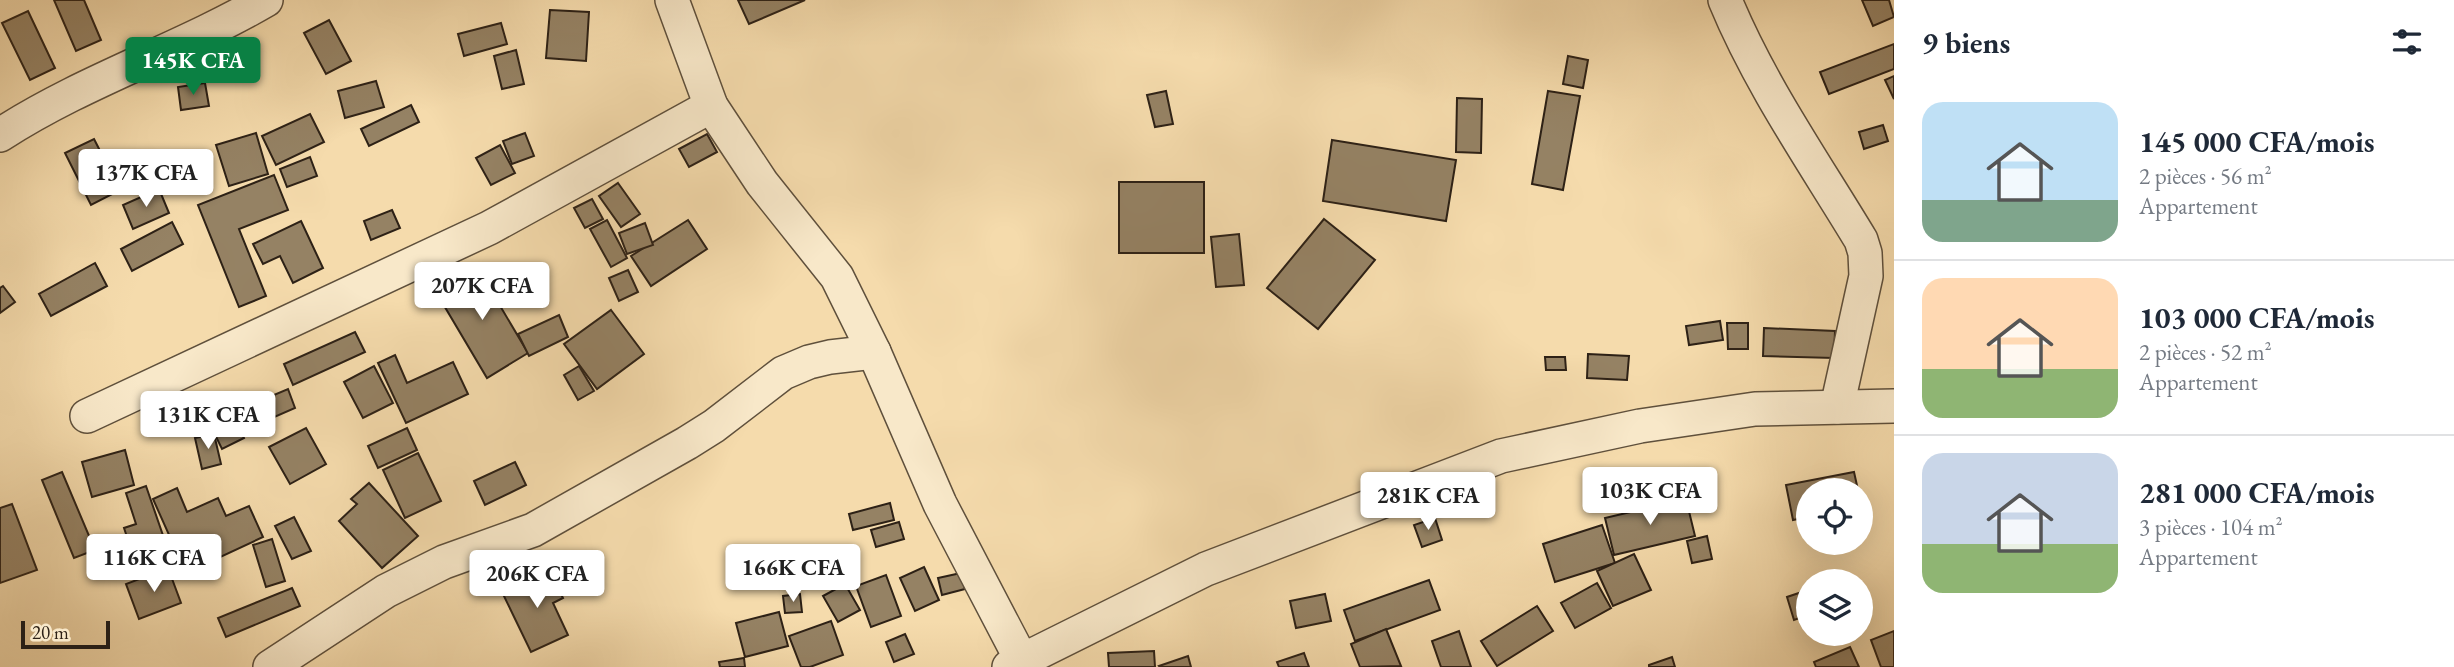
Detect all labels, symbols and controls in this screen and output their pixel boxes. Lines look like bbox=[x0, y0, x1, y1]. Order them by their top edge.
text: 9 biens bbox=[1922, 23, 2010, 62]
icon: filters bbox=[2388, 23, 2426, 61]
pin: 145K CFA bbox=[121, 38, 265, 97]
text: 145K CFA bbox=[141, 45, 245, 75]
text: 145 000 CFA/mois bbox=[2139, 122, 2375, 161]
icon: home bbox=[1978, 130, 2062, 214]
pin: 137K CFA bbox=[74, 150, 218, 209]
text: 137K CFA bbox=[94, 157, 198, 187]
text: 2 pièces · 56 m² bbox=[2139, 161, 2272, 191]
text: Appartement bbox=[2139, 191, 2258, 221]
pin: 207K CFA bbox=[410, 262, 554, 322]
text: 207K CFA bbox=[430, 270, 534, 300]
text: 103 000 CFA/mois bbox=[2139, 298, 2375, 337]
icon: home bbox=[1978, 306, 2062, 390]
text: 2 pièces · 52 m² bbox=[2139, 337, 2272, 367]
text: Appartement bbox=[2139, 367, 2258, 397]
pin: 131K CFA bbox=[136, 392, 280, 451]
text: 131K CFA bbox=[156, 399, 260, 429]
pin: 103K CFA bbox=[1578, 468, 1722, 527]
pin: 281K CFA bbox=[1356, 472, 1500, 532]
text: 281 000 CFA/mois bbox=[2139, 473, 2375, 512]
text: 103K CFA bbox=[1598, 475, 1702, 505]
map controls bbox=[1796, 478, 1873, 646]
button: locate bbox=[1796, 478, 1873, 555]
text: 281K CFA bbox=[1376, 480, 1480, 510]
icon: home bbox=[1978, 481, 2062, 565]
text: 3 pièces · 104 m² bbox=[2139, 512, 2283, 542]
pin: 116K CFA bbox=[82, 534, 226, 594]
text: 116K CFA bbox=[102, 542, 206, 572]
text: Appartement bbox=[2139, 542, 2258, 572]
pin: 166K CFA bbox=[721, 544, 865, 604]
pin: 206K CFA bbox=[465, 550, 609, 610]
text: 166K CFA bbox=[741, 552, 845, 582]
text: 206K CFA bbox=[485, 558, 589, 588]
button: layers bbox=[1796, 569, 1873, 646]
scale bar bbox=[21, 618, 110, 650]
text: 20 m bbox=[32, 620, 69, 645]

